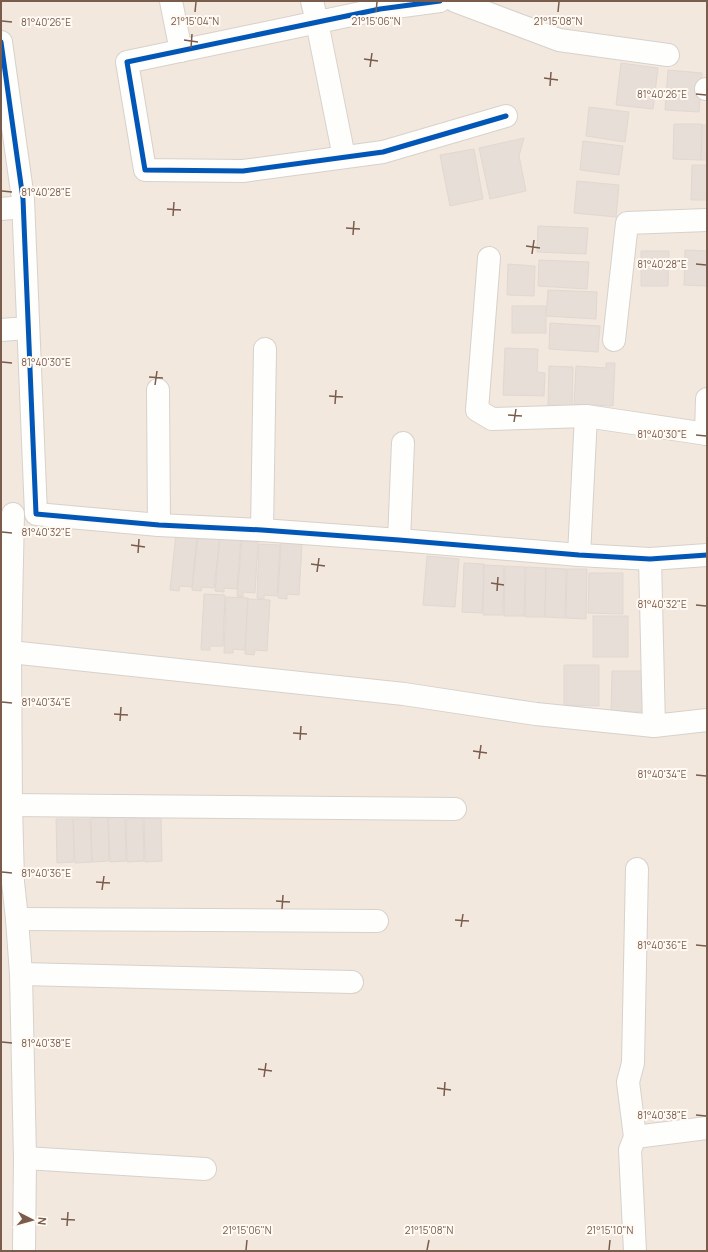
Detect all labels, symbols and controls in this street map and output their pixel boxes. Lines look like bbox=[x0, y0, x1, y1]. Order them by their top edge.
text: 21°15'04"N bbox=[171, 14, 219, 28]
text: 21°15'06"N bbox=[352, 14, 401, 28]
text: 21°15'08"N bbox=[534, 14, 582, 28]
text: 81°40'26"E bbox=[21, 15, 71, 29]
text: 81°40'26"E bbox=[637, 87, 687, 101]
text: 81°40'28"E bbox=[21, 185, 71, 199]
text: 81°40'28"E bbox=[637, 257, 687, 271]
text: 81°40'30"E bbox=[21, 355, 71, 369]
text: 81°40'30"E bbox=[637, 427, 687, 441]
text: 81°40'32"E bbox=[21, 525, 71, 539]
text: 81°40'32"E bbox=[637, 597, 687, 611]
text: 81°40'34"E bbox=[21, 695, 71, 709]
text: 81°40'34"E bbox=[637, 767, 687, 781]
text: 81°40'36"E bbox=[21, 866, 71, 880]
text: 81°40'36"E bbox=[637, 938, 687, 952]
text: 81°40'38"E bbox=[21, 1036, 71, 1050]
text: 81°40'38"E bbox=[637, 1108, 687, 1122]
north arrow bbox=[12, 1200, 52, 1240]
text: N bbox=[35, 1216, 50, 1226]
text: 21°15'06"N bbox=[223, 1223, 272, 1237]
text: 21°15'08"N bbox=[405, 1223, 453, 1237]
text: 21°15'10"N bbox=[587, 1223, 633, 1237]

